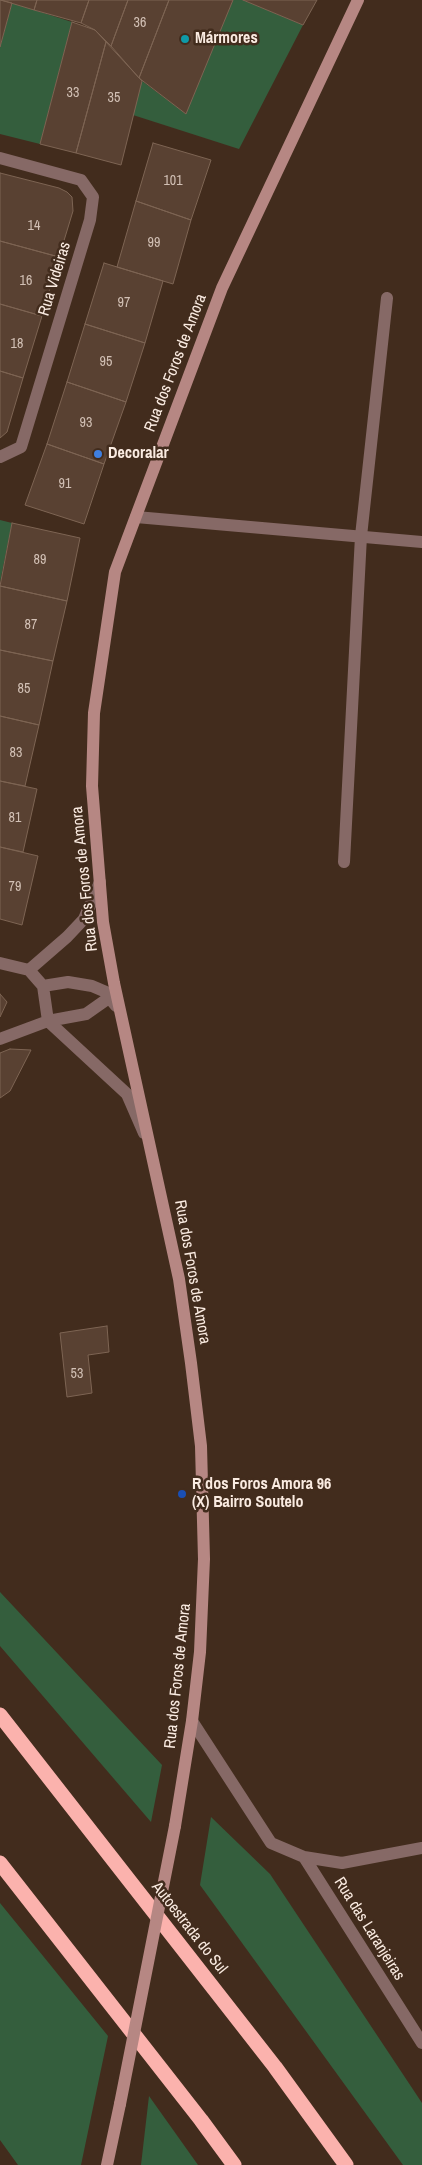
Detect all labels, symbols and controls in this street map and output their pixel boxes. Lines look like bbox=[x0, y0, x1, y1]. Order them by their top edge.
house number: 36 bbox=[134, 15, 146, 31]
place label: Mármores bbox=[195, 29, 258, 49]
marker: Mármores bbox=[179, 33, 191, 45]
house number: 33 bbox=[67, 85, 79, 101]
house number: 35 bbox=[108, 90, 120, 106]
house number: 101 bbox=[163, 173, 183, 189]
house number: 14 bbox=[28, 218, 40, 234]
house number: 99 bbox=[148, 235, 160, 251]
street label: Rua Videiras bbox=[35, 240, 75, 318]
house number: 16 bbox=[20, 273, 32, 289]
street label: Rua dos Foros de Amora bbox=[141, 291, 211, 435]
house number: 97 bbox=[118, 295, 130, 311]
house number: 18 bbox=[11, 336, 23, 352]
house number: 95 bbox=[100, 354, 112, 370]
house number: 93 bbox=[80, 415, 92, 431]
place label: Decoralar bbox=[108, 444, 169, 464]
marker: Decoralar bbox=[92, 448, 104, 460]
house number: 91 bbox=[59, 476, 71, 492]
house number: 89 bbox=[34, 552, 46, 568]
house number: 87 bbox=[25, 617, 37, 633]
house number: 85 bbox=[18, 681, 30, 697]
house number: 83 bbox=[10, 745, 22, 761]
street label: Rua dos Foros de Amora bbox=[68, 805, 102, 953]
house number: 81 bbox=[9, 810, 21, 826]
house number: 79 bbox=[9, 879, 21, 895]
street label: Rua dos Foros de Amora bbox=[170, 1198, 214, 1346]
house number: 53 bbox=[71, 1366, 83, 1382]
place label: R dos Foros Amora 96 (X) Bairro Soutelo bbox=[192, 1475, 331, 1513]
marker: R dos Foros Amora 96 (X) Bairro Soutelo bbox=[176, 1488, 188, 1500]
street label: Rua dos Foros de Amora bbox=[161, 1602, 195, 1750]
street label: Rua das Laranjeiras bbox=[330, 1874, 408, 1984]
street label: Autoestrada do Sul bbox=[147, 1878, 231, 1978]

